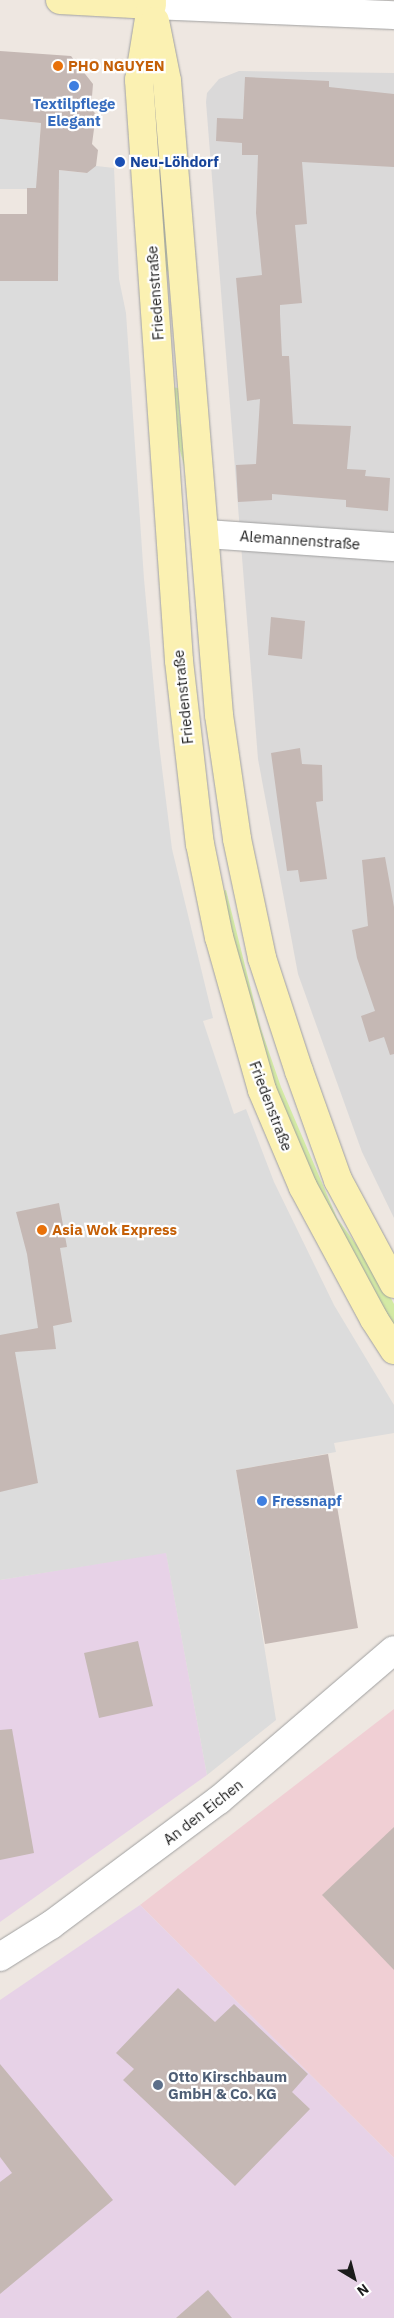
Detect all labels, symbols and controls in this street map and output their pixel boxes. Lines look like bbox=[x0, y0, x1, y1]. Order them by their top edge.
place label: PHO NGUYEN bbox=[68, 57, 165, 75]
marker: PHO NGUYEN bbox=[52, 60, 64, 72]
marker: Textilpflege Elegant bbox=[68, 80, 80, 92]
place label: Textilpflege Elegant bbox=[33, 94, 115, 129]
place label: Neu-Löhdorf bbox=[130, 153, 219, 171]
marker: Neu-Löhdorf bbox=[114, 156, 126, 168]
street label: Friedenstraße bbox=[143, 245, 167, 341]
street label: Alemannenstraße bbox=[239, 527, 361, 553]
street label: Friedenstraße bbox=[169, 649, 197, 745]
street label: Friedenstraße bbox=[246, 1059, 296, 1153]
place label: Asia Wok Express bbox=[52, 1221, 177, 1239]
marker: Asia Wok Express bbox=[36, 1224, 48, 1236]
place label: Fressnapf bbox=[272, 1492, 342, 1510]
marker: Fressnapf bbox=[256, 1495, 268, 1507]
street label: An den Eichen bbox=[160, 1775, 246, 1849]
place label: Otto Kirschbaum GmbH & Co. KG bbox=[168, 2067, 287, 2102]
marker: Otto Kirschbaum GmbH & Co. KG bbox=[152, 2079, 164, 2091]
north arrow bbox=[329, 2253, 379, 2303]
text: N bbox=[354, 2280, 372, 2300]

